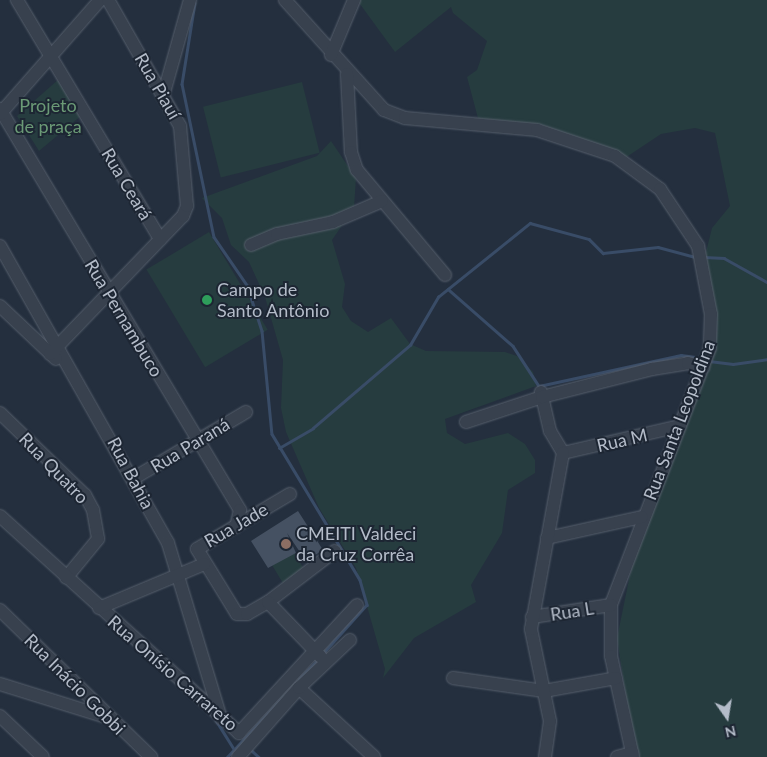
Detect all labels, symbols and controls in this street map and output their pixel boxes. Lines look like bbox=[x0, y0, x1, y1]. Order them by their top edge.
street label: Rua Piauí bbox=[130, 49, 186, 123]
park label: Projeto de praça bbox=[14, 95, 82, 138]
street label: Rua Ceará bbox=[97, 144, 157, 224]
street label: Rua Pernambuco bbox=[80, 255, 168, 381]
place label: Campo de Santo Antônio bbox=[217, 279, 330, 322]
marker: Campo de Santo Antônio bbox=[201, 294, 213, 306]
street label: Rua Santa Leopoldina bbox=[639, 337, 719, 503]
street label: Rua Paraná bbox=[147, 413, 233, 477]
street label: Rua M bbox=[595, 424, 649, 456]
street label: Rua Quatro bbox=[15, 428, 93, 508]
street label: Rua Bahia bbox=[103, 433, 159, 513]
street label: Rua Jade bbox=[200, 498, 272, 552]
place label: CMEITI Valdeci da Cruz Corrêa bbox=[296, 523, 417, 566]
marker: CMEITI Valdeci da Cruz Corrêa bbox=[280, 538, 292, 550]
street label: Rua L bbox=[549, 597, 595, 625]
street label: Rua Onísio Carrareto bbox=[104, 611, 242, 735]
street label: Rua Inácio Gobbi bbox=[20, 629, 130, 739]
north arrow bbox=[702, 692, 752, 742]
text: N bbox=[723, 723, 738, 742]

